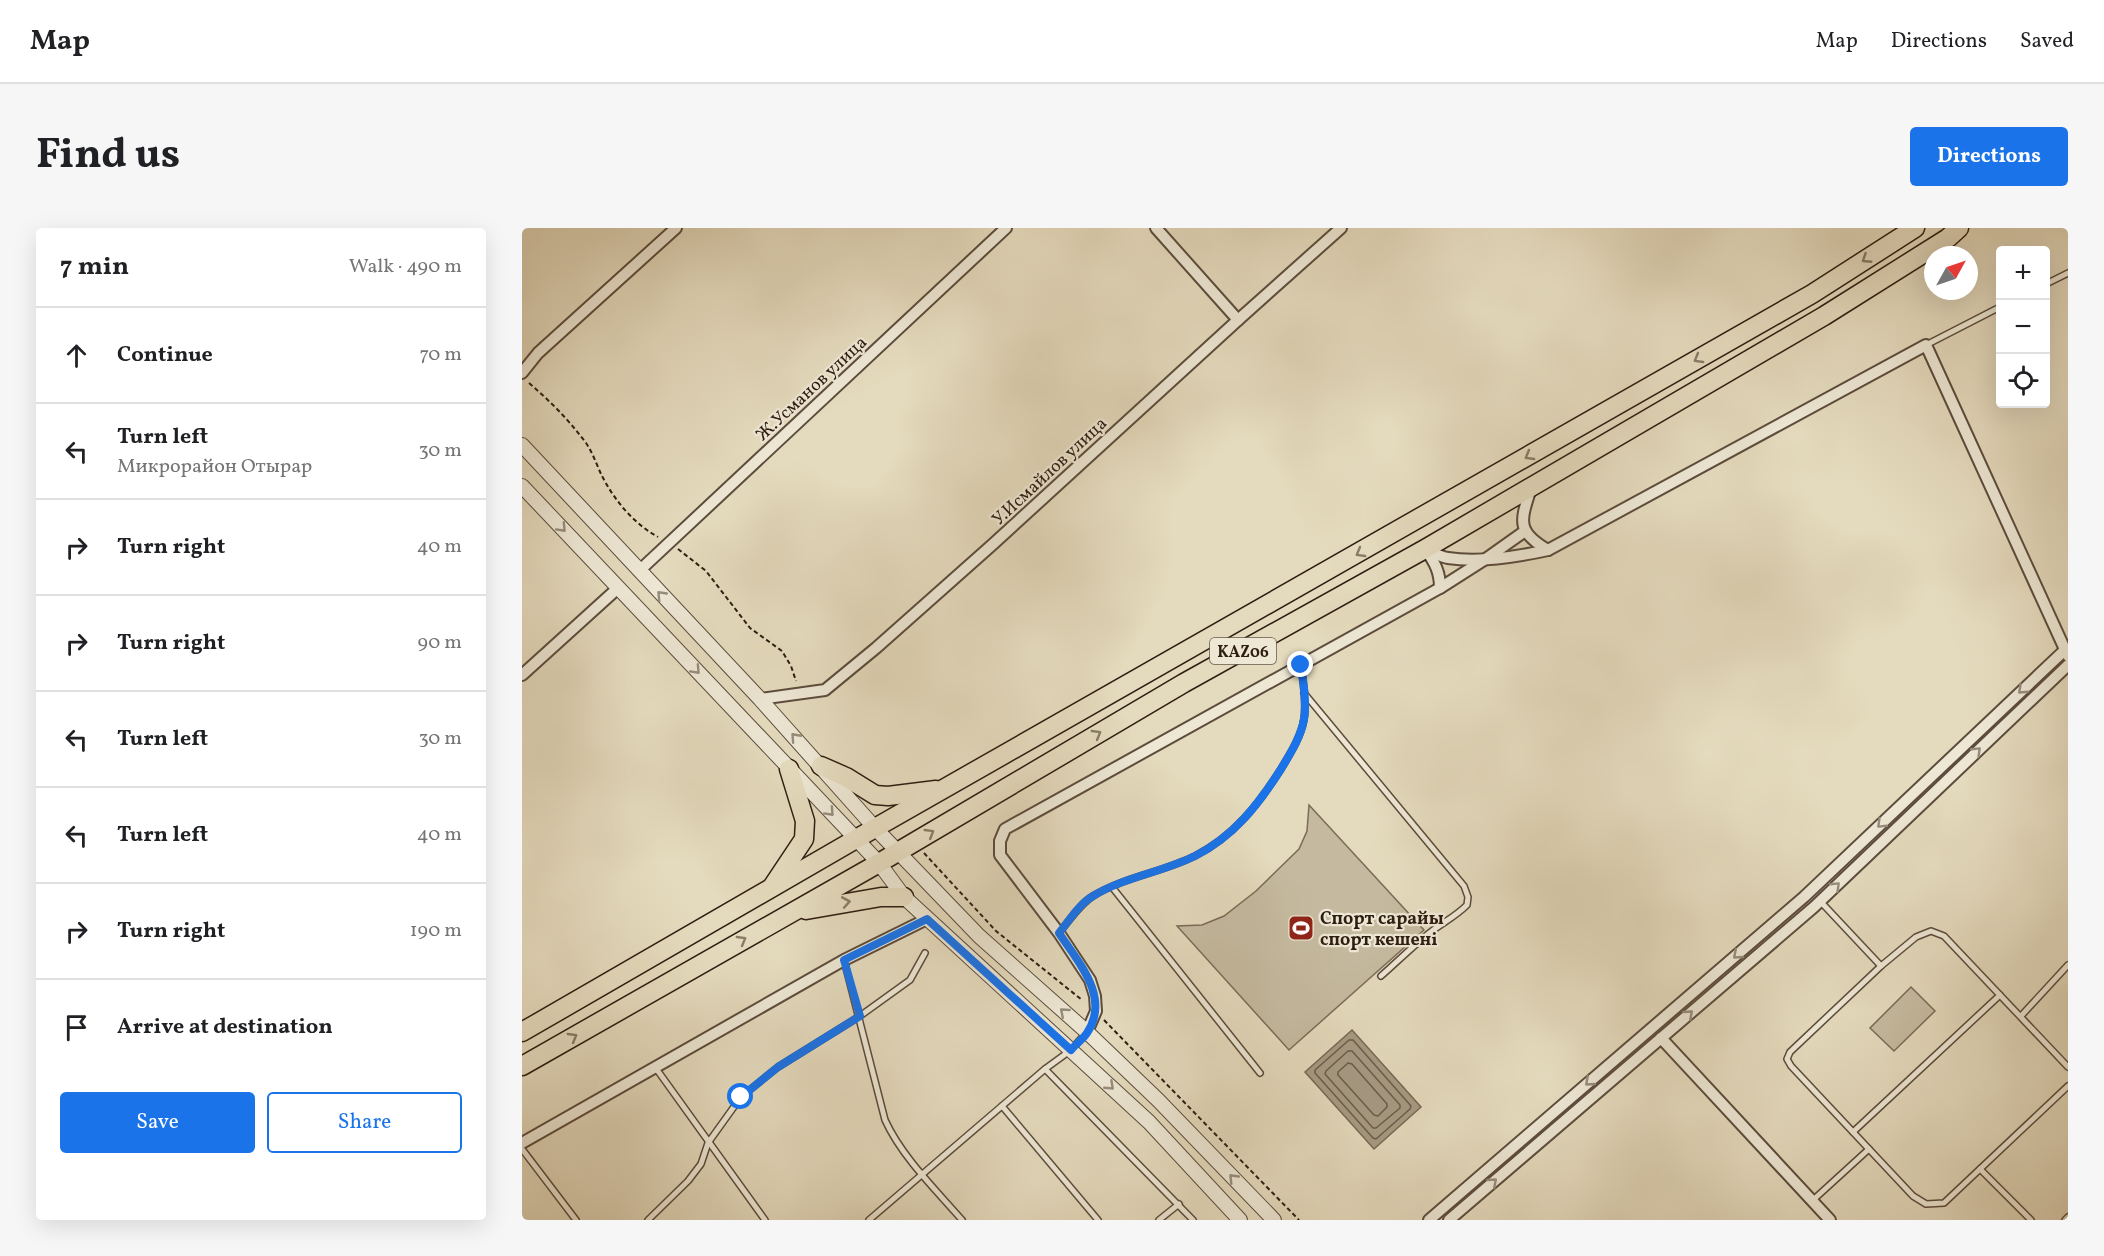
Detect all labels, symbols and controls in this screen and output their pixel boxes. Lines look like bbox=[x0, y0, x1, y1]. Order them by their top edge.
text: Map bbox=[30, 22, 90, 61]
text: Map bbox=[1816, 27, 1858, 56]
text: Directions bbox=[1891, 27, 1987, 56]
text: Saved bbox=[2020, 27, 2074, 56]
text: Find us bbox=[36, 127, 180, 186]
button: Directions bbox=[1910, 127, 2068, 186]
north arrow bbox=[1924, 246, 1978, 300]
map controls bbox=[1996, 246, 2050, 408]
button: + bbox=[1996, 246, 2050, 300]
text: 7 min bbox=[60, 249, 129, 285]
one-way arrow bbox=[1862, 252, 1872, 264]
text: Walk · 490 m bbox=[349, 253, 462, 281]
button: − bbox=[1996, 300, 2050, 354]
street label: Ж.Усманов улица bbox=[751, 331, 873, 447]
icon: ahead bbox=[60, 339, 93, 372]
text: Continue bbox=[117, 340, 213, 371]
text: 70 m bbox=[419, 341, 462, 369]
one-way arrow bbox=[1694, 352, 1704, 363]
button: locate bbox=[1996, 354, 2050, 408]
street label: У.Исмайлов улица bbox=[987, 412, 1113, 532]
text: Turn left bbox=[117, 422, 208, 453]
icon: left bbox=[60, 435, 93, 468]
text: 30 m bbox=[418, 437, 462, 465]
one-way arrow bbox=[1525, 449, 1535, 460]
text: Микрорайон Отырар bbox=[117, 453, 312, 481]
one-way arrow bbox=[555, 522, 566, 532]
icon: right bbox=[60, 531, 93, 564]
text: Turn right bbox=[117, 532, 225, 563]
text: 40 m bbox=[417, 533, 462, 561]
one-way arrow bbox=[1356, 546, 1366, 557]
one-way arrow bbox=[658, 592, 669, 603]
icon: right bbox=[60, 627, 93, 660]
text: Turn right bbox=[117, 628, 225, 659]
text: 90 m bbox=[418, 629, 462, 657]
road number: KАZ06 bbox=[1210, 638, 1276, 664]
route end bbox=[1287, 651, 1313, 677]
one-way arrow bbox=[689, 664, 700, 674]
one-way arrow bbox=[2019, 683, 2029, 694]
icon: left bbox=[60, 723, 93, 756]
text: Turn left bbox=[117, 724, 208, 755]
text: 30 m bbox=[418, 725, 462, 753]
one-way arrow bbox=[1091, 729, 1101, 741]
one-way arrow bbox=[791, 734, 802, 744]
one-way arrow bbox=[1971, 747, 1981, 758]
one-way arrow bbox=[823, 805, 834, 815]
one-way arrow bbox=[1877, 817, 1887, 828]
icon: left bbox=[60, 819, 93, 852]
text: Turn left bbox=[117, 820, 208, 851]
text: 40 m bbox=[417, 821, 462, 849]
one-way arrow bbox=[924, 829, 934, 840]
one-way arrow bbox=[1829, 882, 1840, 893]
one-way arrow bbox=[842, 897, 851, 909]
place label: Спорт сарайы спорт кешені bbox=[1320, 907, 1444, 953]
sports icon: Спорт сарайы спорт кешені bbox=[1286, 913, 1316, 943]
icon: right bbox=[60, 915, 93, 948]
text: Turn right bbox=[117, 916, 225, 947]
text: 190 m bbox=[410, 917, 462, 945]
one-way arrow bbox=[736, 936, 746, 947]
one-way arrow bbox=[1733, 948, 1744, 959]
one-way arrow bbox=[1060, 1008, 1071, 1019]
one-way arrow bbox=[1682, 1010, 1693, 1021]
icon: arrive bbox=[60, 1011, 93, 1044]
text: Arrive at destination bbox=[117, 1012, 333, 1043]
one-way arrow bbox=[567, 1033, 577, 1044]
one-way arrow bbox=[1585, 1075, 1596, 1086]
one-way arrow bbox=[1103, 1079, 1114, 1090]
route start bbox=[727, 1083, 753, 1109]
button: Save bbox=[60, 1092, 255, 1153]
button: Share bbox=[267, 1092, 462, 1153]
one-way arrow bbox=[1229, 1174, 1240, 1184]
one-way arrow bbox=[1487, 1178, 1497, 1189]

